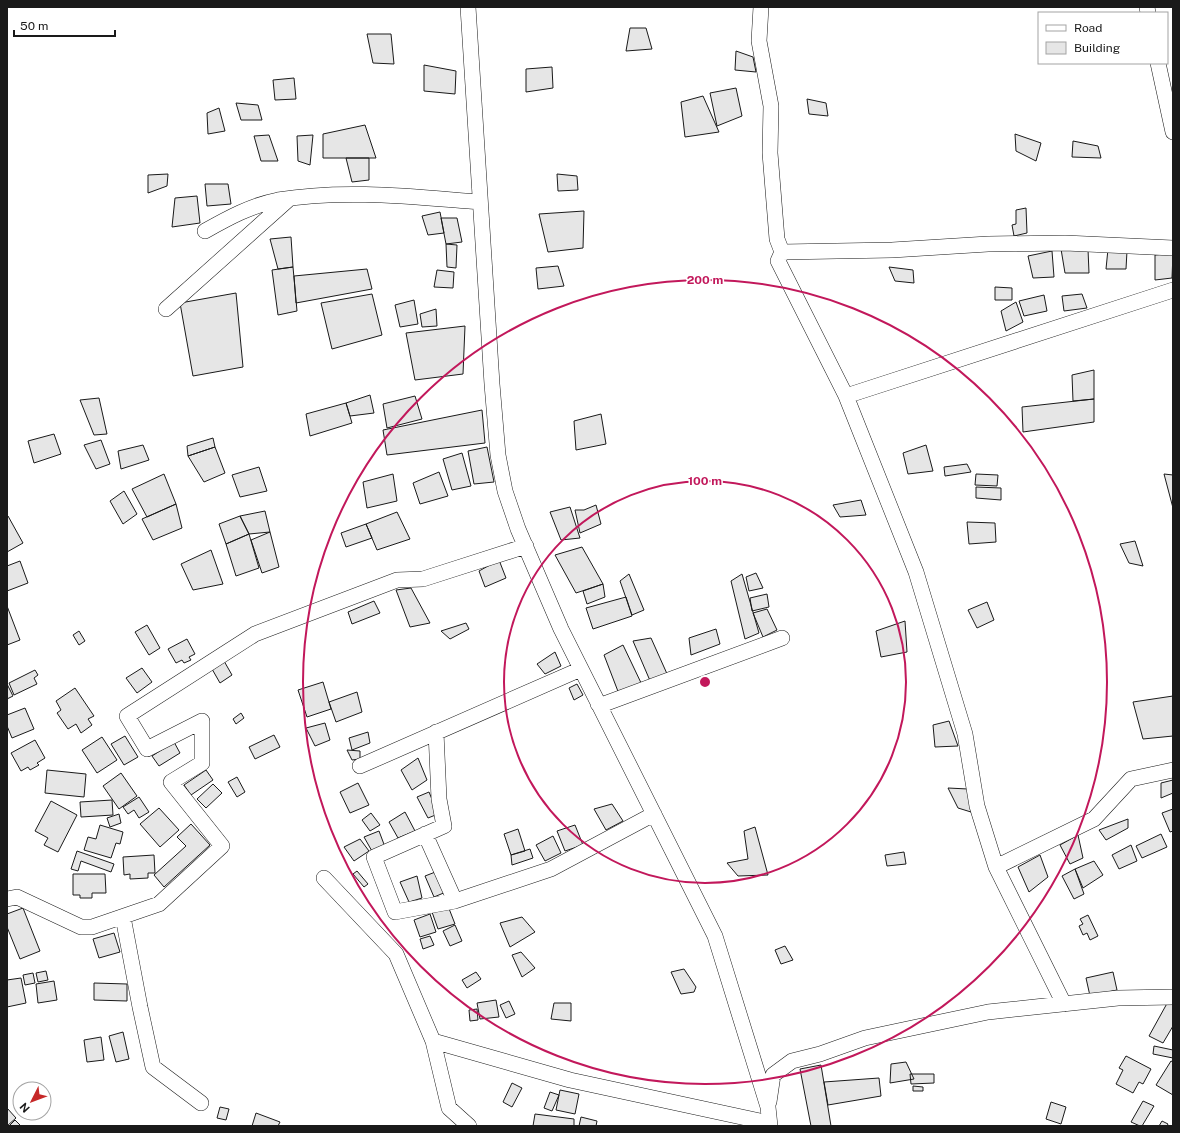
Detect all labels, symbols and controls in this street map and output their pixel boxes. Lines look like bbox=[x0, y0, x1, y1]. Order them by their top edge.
scale bar bbox=[14, 12, 115, 38]
legend bbox=[1038, 12, 1168, 64]
text: 50 m bbox=[20, 19, 48, 33]
text: Road bbox=[1074, 21, 1102, 35]
text: Building bbox=[1074, 41, 1120, 55]
text: 200 m bbox=[687, 273, 723, 287]
text: 100 m bbox=[688, 474, 722, 488]
centre of rings bbox=[698, 675, 712, 689]
north arrow bbox=[12, 1081, 52, 1121]
text: N bbox=[17, 1100, 32, 1115]

